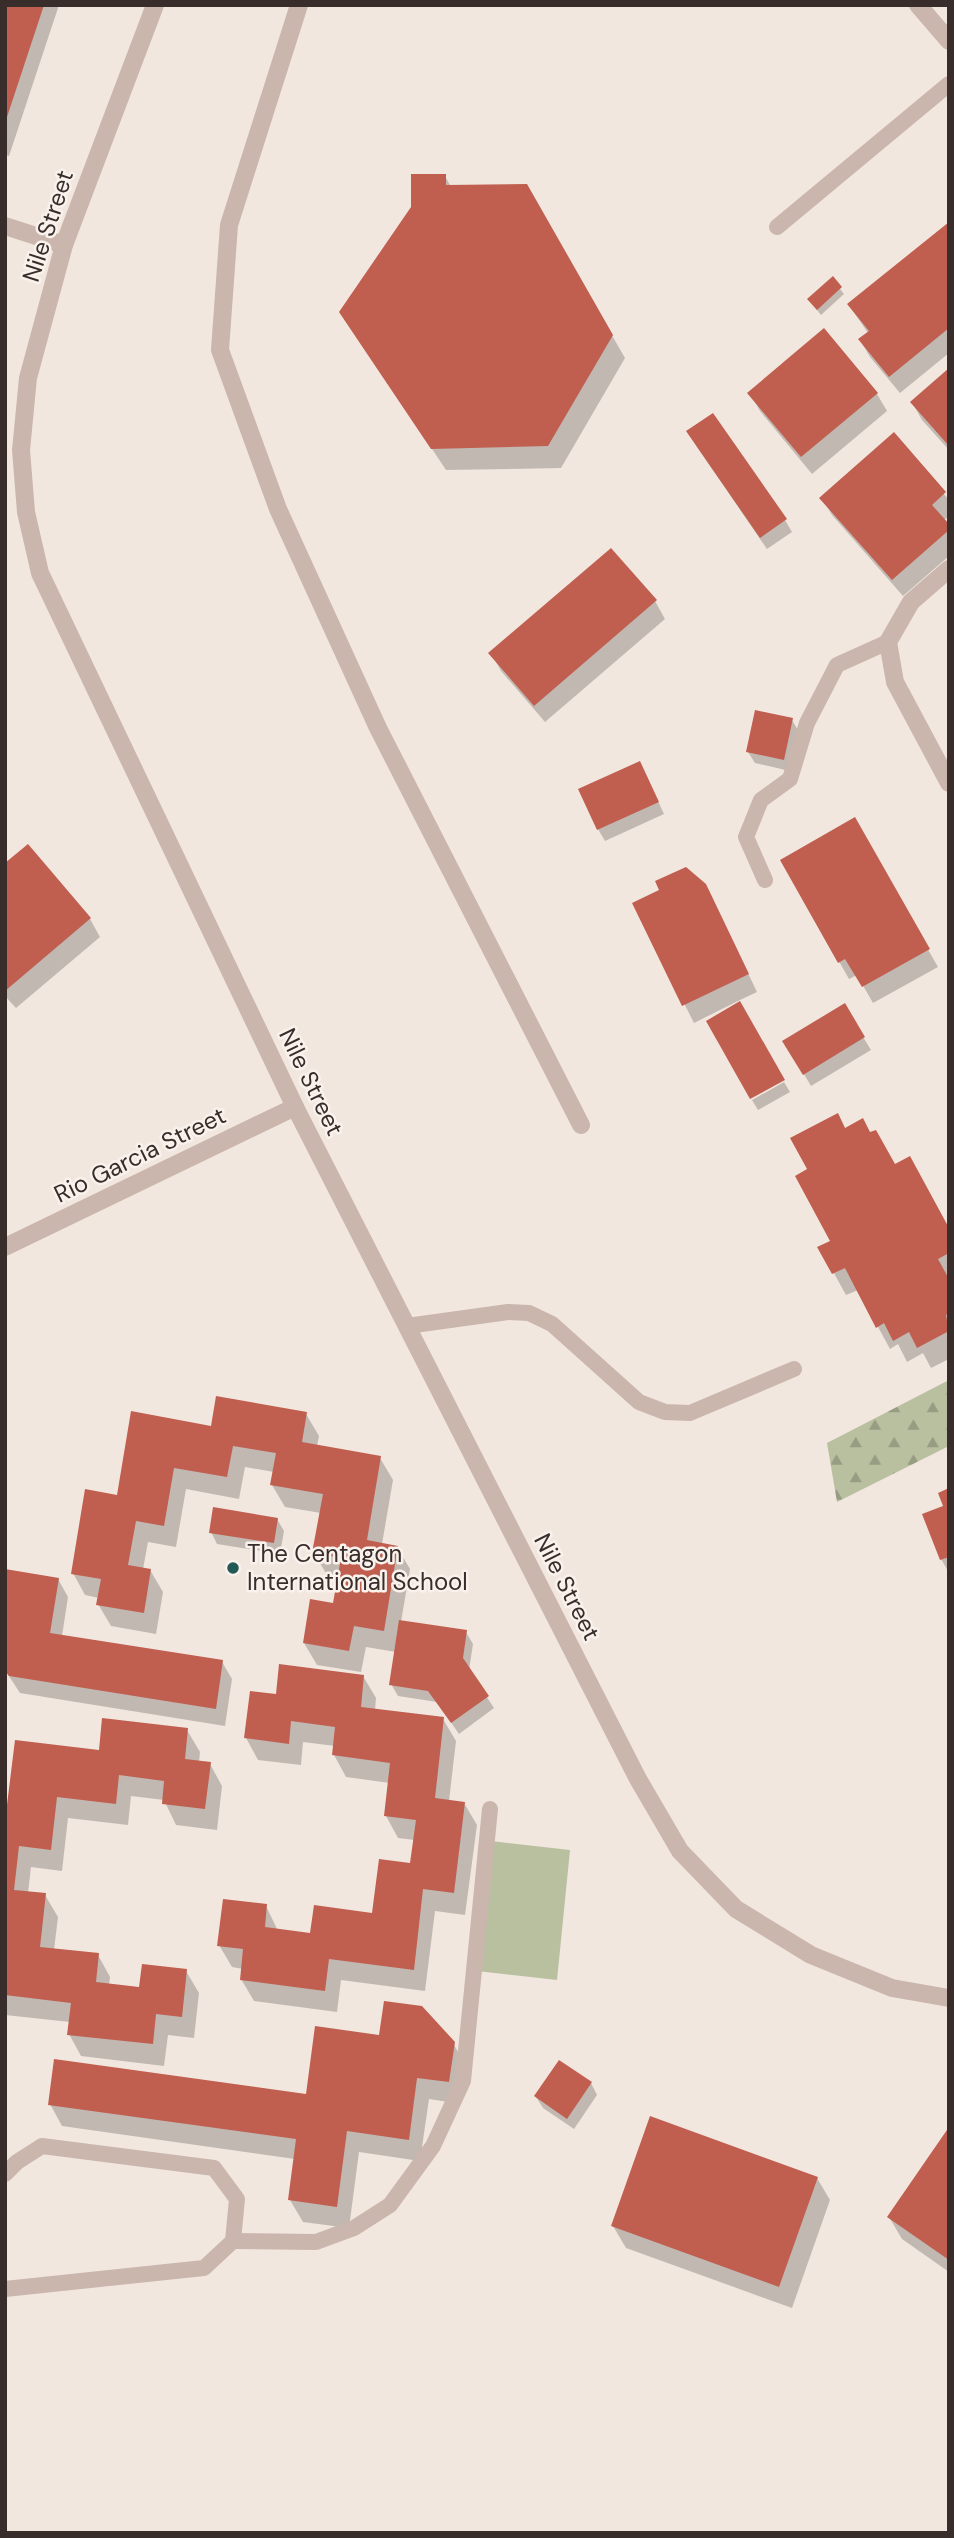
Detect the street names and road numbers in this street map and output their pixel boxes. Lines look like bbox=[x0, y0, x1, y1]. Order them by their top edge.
street label: Nile Street bbox=[15, 166, 80, 286]
street label: Nile Street bbox=[272, 1023, 351, 1141]
street label: Rio Garcia Street bbox=[49, 1100, 231, 1210]
street label: Nile Street bbox=[527, 1528, 608, 1645]

